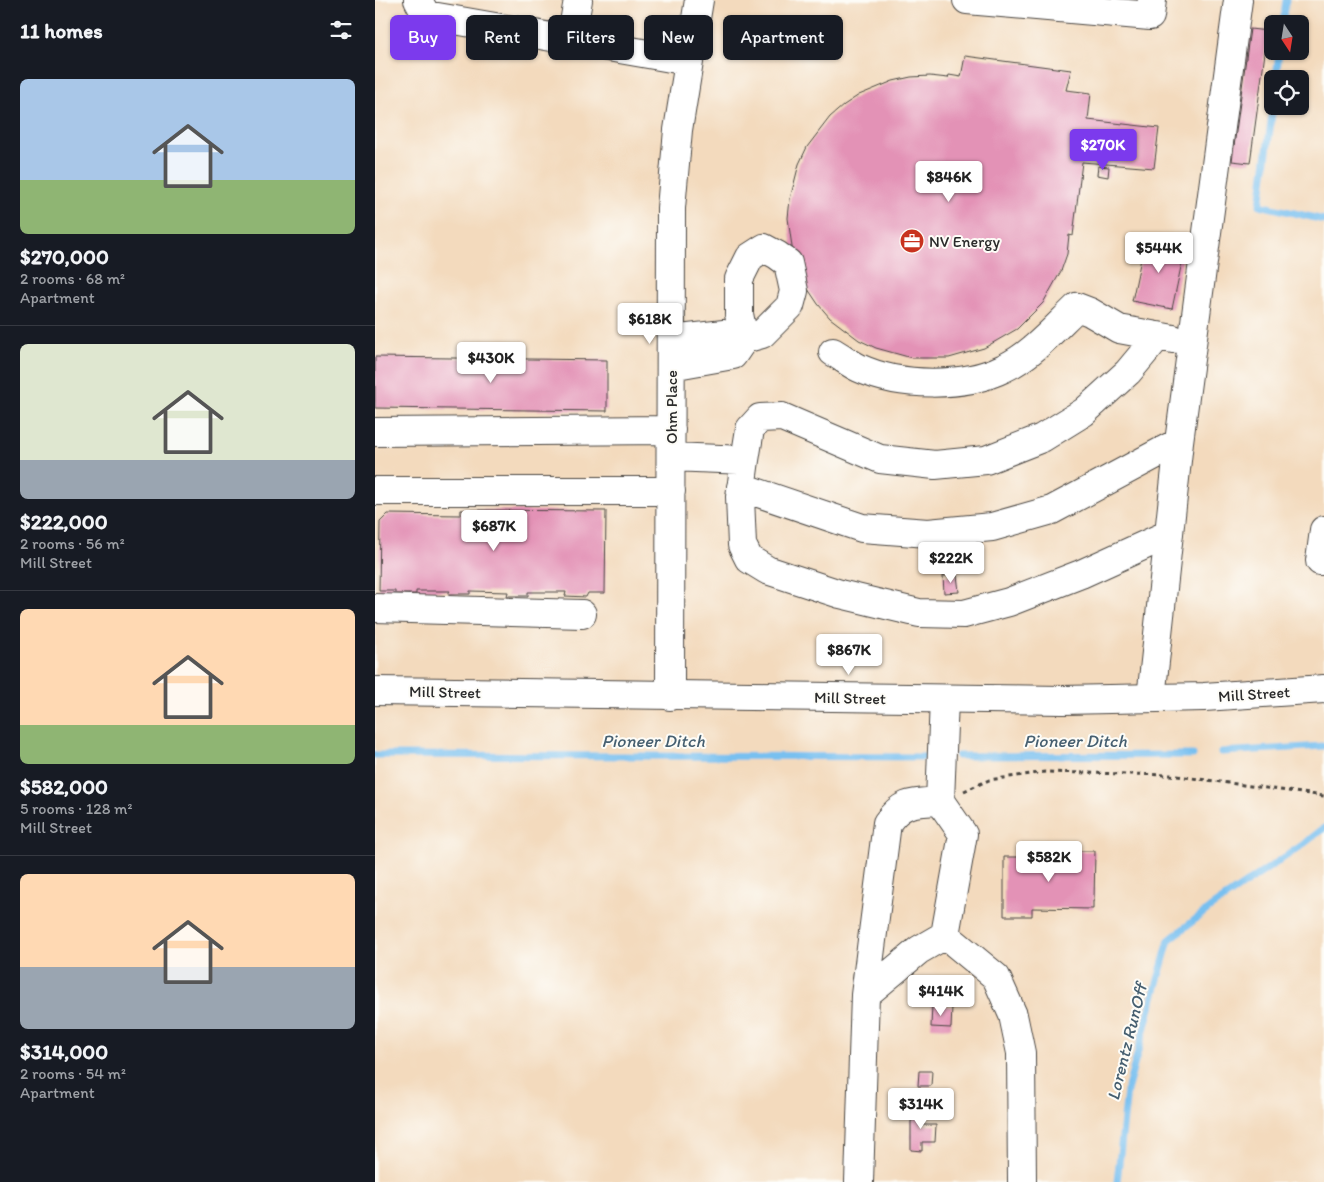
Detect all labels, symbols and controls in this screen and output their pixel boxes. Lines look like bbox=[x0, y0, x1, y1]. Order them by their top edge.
chip: Buy bbox=[390, 15, 456, 60]
chip: Rent bbox=[466, 15, 538, 60]
chip: Filters bbox=[548, 15, 634, 60]
chip: New bbox=[644, 15, 713, 60]
chip: Apartment bbox=[723, 15, 843, 60]
north arrow bbox=[1264, 15, 1309, 60]
map controls bbox=[1264, 15, 1309, 115]
icon: filters bbox=[327, 16, 355, 44]
text: 11 homes bbox=[20, 18, 103, 43]
button: locate bbox=[1264, 70, 1309, 115]
icon: home bbox=[143, 111, 233, 201]
pin: $270K bbox=[1068, 128, 1138, 171]
text: $270K bbox=[1081, 135, 1125, 154]
pin: $846K bbox=[914, 160, 984, 203]
text: $846K bbox=[926, 167, 972, 186]
office icon: NV Energy bbox=[899, 228, 925, 254]
place label: NV Energy bbox=[929, 232, 1000, 251]
pin: $544K bbox=[1124, 232, 1194, 274]
text: $544K bbox=[1136, 238, 1182, 257]
text: $270,000 bbox=[20, 244, 109, 269]
text: 2 rooms · 68 m² bbox=[20, 269, 125, 288]
text: Apartment bbox=[20, 288, 95, 307]
pin: $618K bbox=[615, 302, 685, 345]
text: $618K bbox=[629, 309, 672, 328]
pin: $430K bbox=[456, 342, 526, 384]
text: $430K bbox=[468, 348, 514, 367]
street label: Ohm Place bbox=[662, 370, 681, 444]
icon: home bbox=[143, 377, 233, 467]
text: $222,000 bbox=[20, 509, 108, 534]
pin: $687K bbox=[459, 510, 529, 552]
text: $687K bbox=[472, 516, 516, 535]
text: 2 rooms · 56 m² bbox=[20, 534, 125, 553]
pin: $222K bbox=[916, 542, 986, 584]
text: $222K bbox=[929, 548, 973, 567]
text: Mill Street bbox=[20, 553, 92, 572]
pin: $867K bbox=[814, 634, 884, 676]
text: $867K bbox=[827, 640, 871, 659]
icon: home bbox=[143, 642, 233, 732]
street label: Mill Street bbox=[409, 682, 481, 702]
street label: Mill Street bbox=[1217, 682, 1291, 706]
street label: Mill Street bbox=[814, 688, 886, 708]
water label: Pioneer Ditch bbox=[601, 730, 705, 752]
water label: Pioneer Ditch bbox=[1023, 730, 1127, 752]
text: $582,000 bbox=[20, 774, 108, 799]
text: 5 rooms · 128 m² bbox=[20, 799, 132, 818]
text: Mill Street bbox=[20, 818, 92, 837]
pin: $582K bbox=[1014, 840, 1084, 883]
text: $582K bbox=[1027, 847, 1071, 866]
icon: home bbox=[143, 907, 233, 997]
pin: $414K bbox=[906, 974, 976, 1017]
water label: Lorentz RunOff bbox=[1102, 979, 1153, 1103]
text: $414K bbox=[919, 981, 964, 1000]
text: $314,000 bbox=[20, 1039, 108, 1064]
text: 2 rooms · 54 m² bbox=[20, 1064, 126, 1083]
text: Apartment bbox=[20, 1083, 95, 1102]
pin: $314K bbox=[886, 1088, 956, 1130]
text: $314K bbox=[899, 1094, 943, 1113]

